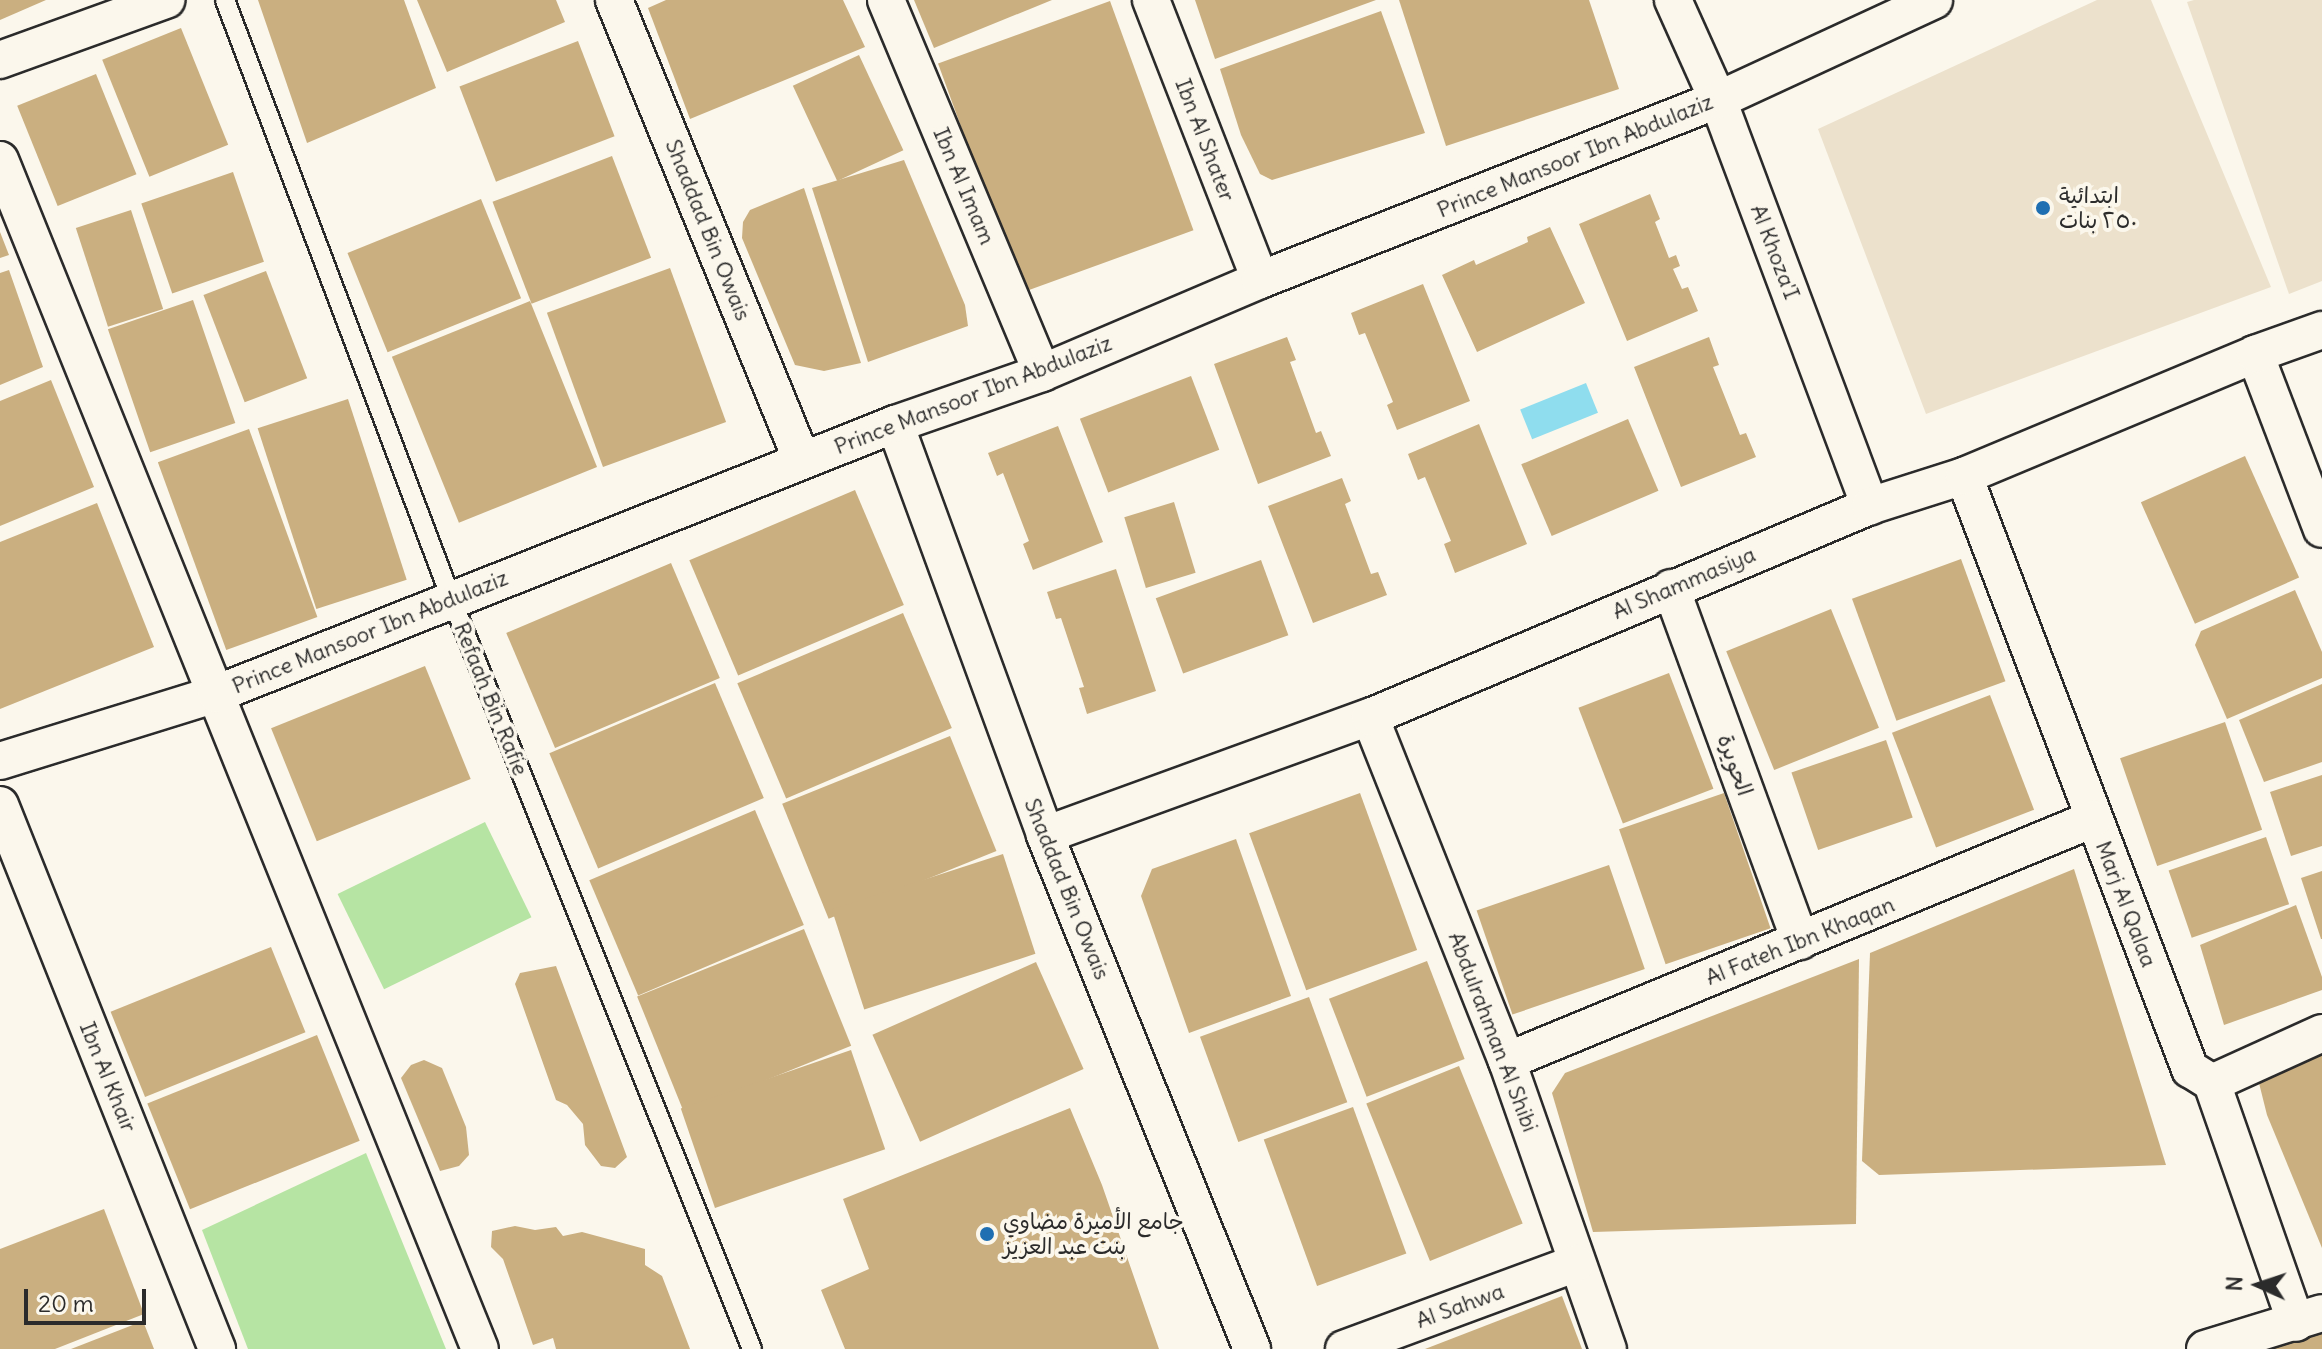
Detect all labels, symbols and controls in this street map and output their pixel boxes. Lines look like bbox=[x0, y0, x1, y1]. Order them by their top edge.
street label: Ibn Al Shater bbox=[1169, 75, 1241, 205]
street label: Prince Mansoor Ibn Abdulaziz bbox=[1433, 89, 1717, 223]
street label: Ibn Al Imam bbox=[928, 124, 1000, 248]
street label: Shaddad Bin Owais bbox=[660, 136, 756, 324]
place label: ابتدائية ٢٥٠ بنات bbox=[2059, 182, 2137, 234]
marker: ابتدائية ٢٥٠ بنات bbox=[2034, 199, 2052, 217]
street label: Al Khoza'I bbox=[1745, 201, 1805, 303]
street label: Prince Mansoor Ibn Abdulaziz bbox=[831, 330, 1115, 460]
street label: Al Shammasiya bbox=[1608, 541, 1760, 625]
street label: Prince Mansoor Ibn Abdulaziz bbox=[228, 565, 512, 699]
street label: Refaah Bin Rafie bbox=[448, 619, 534, 779]
street label: الحويرة bbox=[1712, 731, 1758, 799]
street label: Shaddad Bin Owais bbox=[1019, 795, 1115, 983]
street label: Marj Al Qalaa bbox=[2090, 837, 2162, 971]
street label: Al Fateh Ibn Khaqan bbox=[1702, 891, 1898, 991]
street label: Abdulrahman Al Shibi bbox=[1443, 928, 1543, 1136]
street label: Ibn Al Khair bbox=[74, 1018, 142, 1136]
place label: جامع الأميرة مضاوي بنت عبد العزيز bbox=[1003, 1208, 1184, 1260]
marker: جامع الأميرة مضاوي بنت عبد العزيز bbox=[978, 1225, 996, 1243]
north arrow bbox=[2218, 1245, 2298, 1325]
scale bar bbox=[28, 1273, 150, 1323]
text: N bbox=[2220, 1275, 2248, 1292]
street label: Al Sahwa bbox=[1413, 1278, 1507, 1334]
text: 20 m bbox=[38, 1288, 94, 1318]

